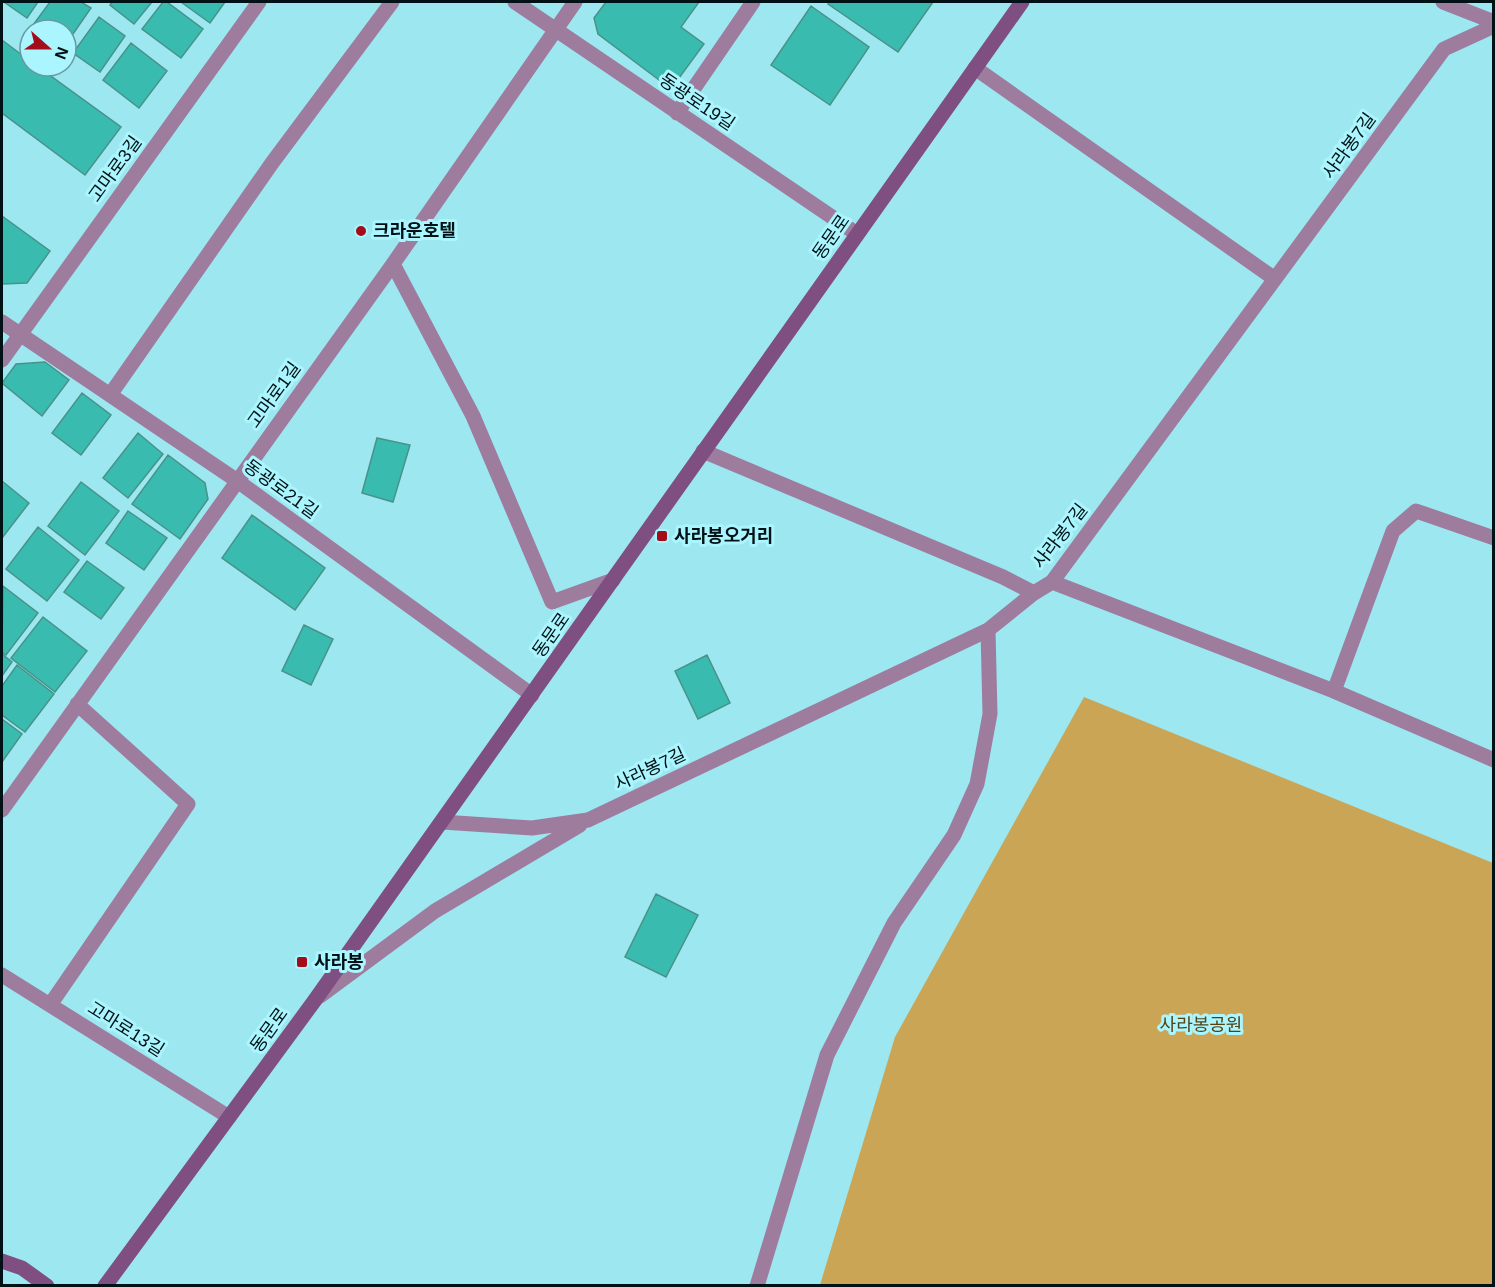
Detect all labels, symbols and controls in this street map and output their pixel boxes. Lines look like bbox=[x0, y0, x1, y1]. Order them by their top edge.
north arrow bbox=[18, 18, 78, 78]
text: N bbox=[52, 45, 72, 62]
street label: 동광로19길 bbox=[656, 70, 738, 134]
street label: 사라봉7길 bbox=[1318, 109, 1380, 183]
street label: 고마로3길 bbox=[84, 132, 146, 206]
street label: 동문로 bbox=[809, 211, 853, 263]
place label: 크라운호텔 bbox=[373, 221, 456, 241]
marker: 크라운호텔 bbox=[354, 224, 368, 238]
street label: 고마로1길 bbox=[243, 358, 305, 432]
street label: 동광로21길 bbox=[240, 456, 322, 522]
street label: 사라봉7길 bbox=[1029, 500, 1091, 572]
place label: 사라봉오거리 bbox=[674, 526, 773, 546]
marker: 사라봉오거리 bbox=[655, 529, 669, 543]
street label: 동문로 bbox=[529, 609, 573, 661]
street label: 사라봉7길 bbox=[611, 744, 689, 794]
place label: 사라봉 bbox=[314, 952, 364, 972]
marker: 사라봉 bbox=[295, 955, 309, 969]
street label: 고마로13길 bbox=[84, 998, 168, 1060]
street label: 동문로 bbox=[246, 1004, 292, 1056]
park label: 사라봉공원 bbox=[1160, 1015, 1242, 1035]

